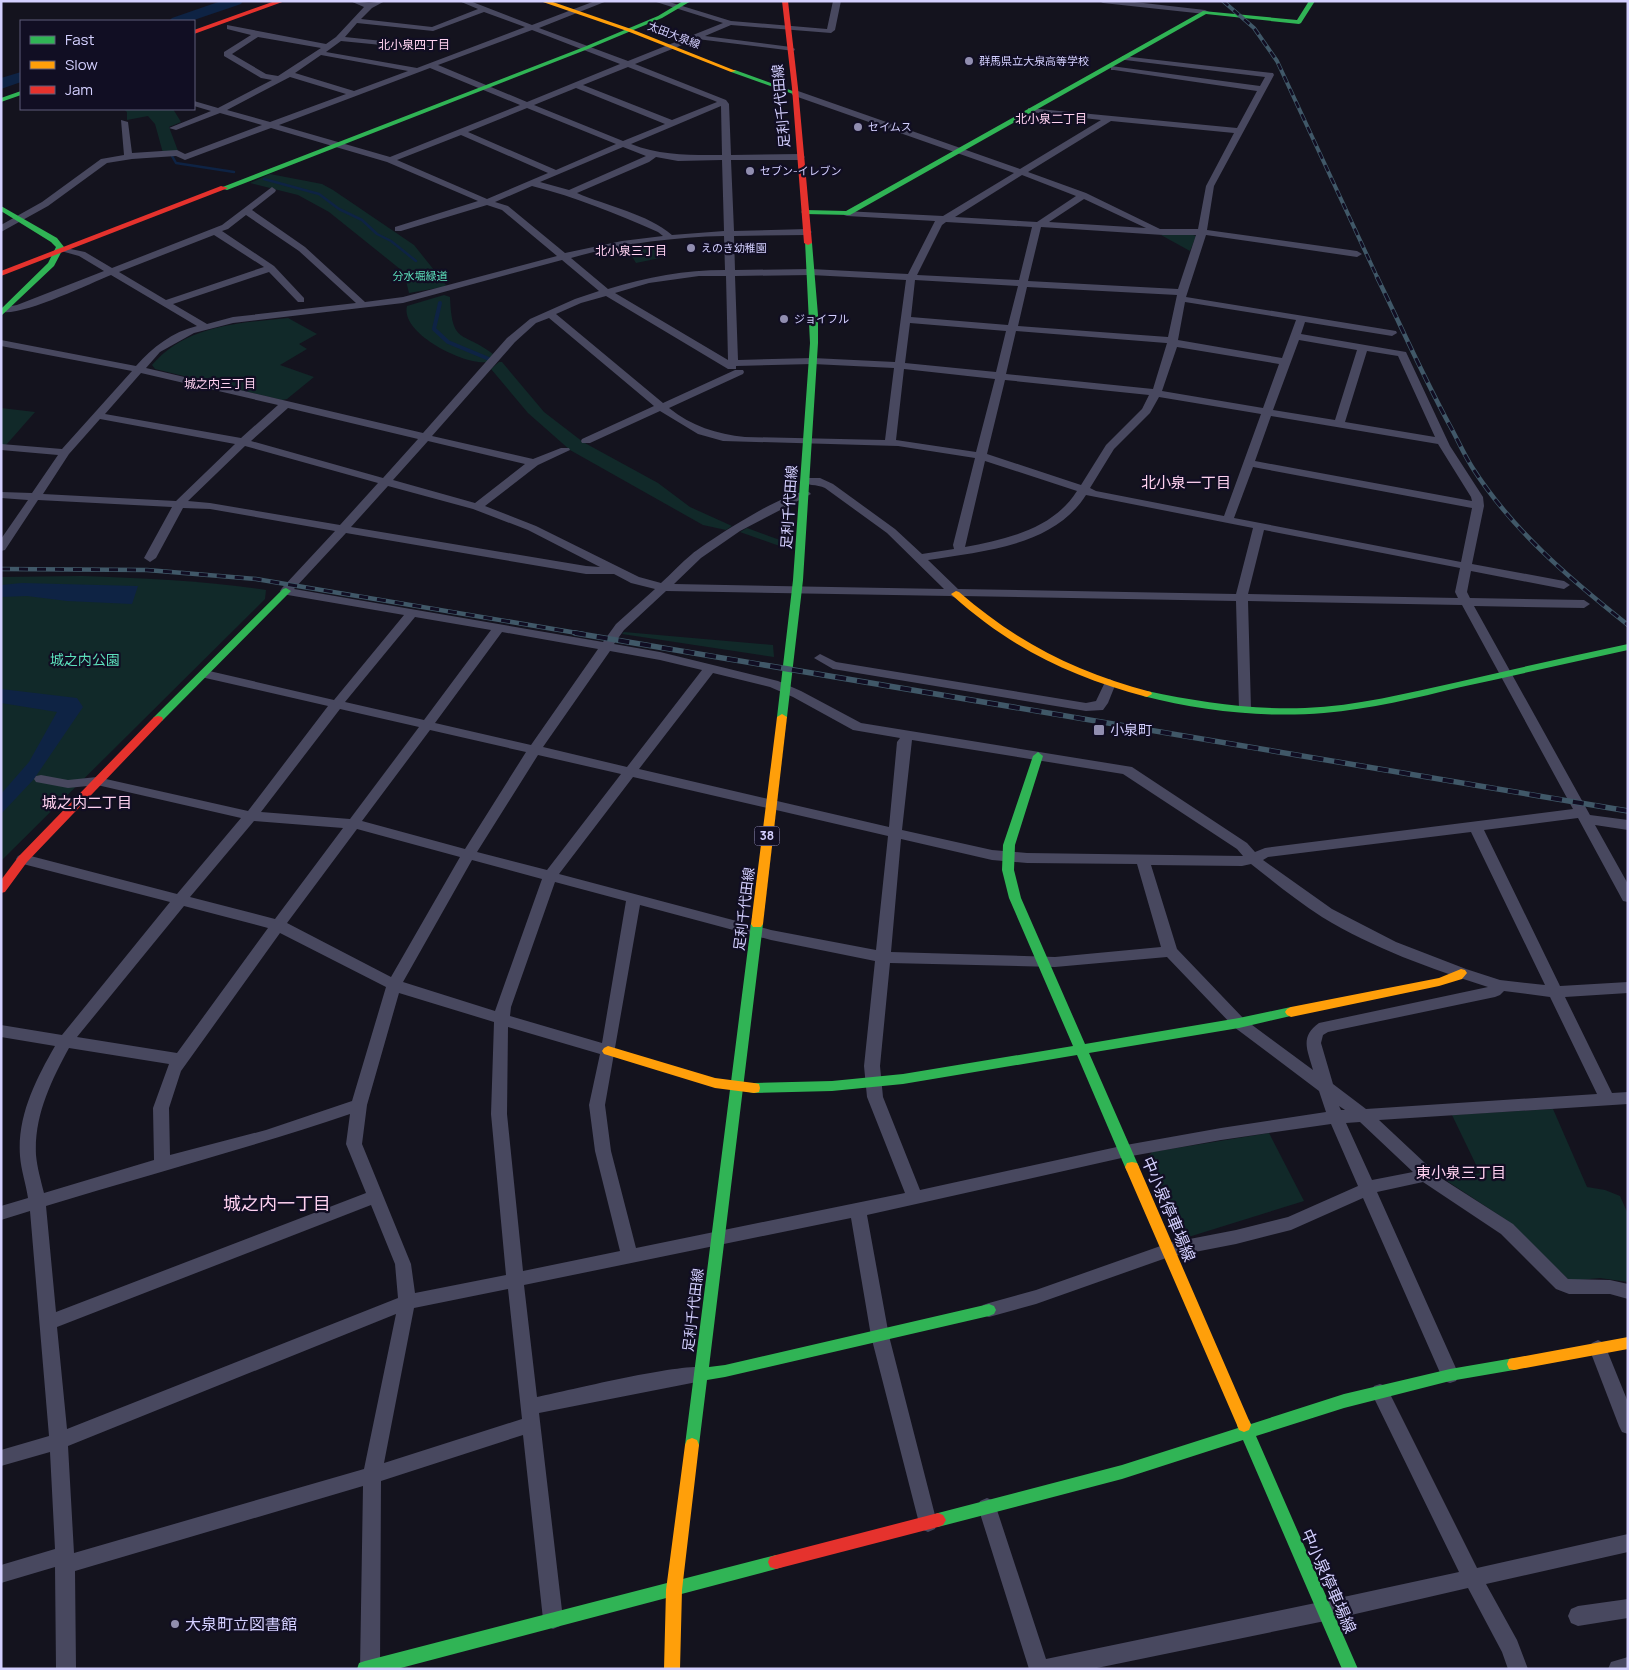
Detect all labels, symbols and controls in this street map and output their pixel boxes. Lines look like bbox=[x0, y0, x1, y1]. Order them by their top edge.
street label: 太田大泉線 bbox=[646, 18, 703, 51]
legend bbox=[20, 20, 195, 110]
text: Fast bbox=[65, 29, 94, 50]
district label: 北小泉四丁目 bbox=[378, 36, 450, 53]
place label: 群馬県立大泉高等学校 bbox=[979, 53, 1089, 68]
text: Slow bbox=[65, 54, 98, 75]
marker: 群馬県立大泉高等学校 bbox=[963, 55, 975, 67]
street label: 足利千代田線 bbox=[767, 63, 794, 149]
text: Jam bbox=[65, 79, 93, 100]
district label: 北小泉二丁目 bbox=[1015, 110, 1087, 127]
place label: セイムス bbox=[868, 119, 912, 134]
marker: セイムス bbox=[852, 121, 864, 133]
place label: セブン-イレブン bbox=[760, 163, 842, 178]
marker: セブン-イレブン bbox=[744, 165, 756, 177]
place label: えのき幼稚園 bbox=[701, 240, 767, 255]
district label: 北小泉三丁目 bbox=[595, 242, 667, 259]
marker: えのき幼稚園 bbox=[685, 242, 697, 254]
park label: 分水堀緑道 bbox=[393, 268, 448, 283]
place label: ジョイフル bbox=[794, 311, 849, 326]
marker: ジョイフル bbox=[778, 313, 790, 325]
district label: 城之内三丁目 bbox=[184, 375, 256, 392]
street label: 足利千代田線 bbox=[776, 464, 801, 550]
district label: 北小泉一丁目 bbox=[1141, 472, 1231, 493]
park label: 城之内公園 bbox=[50, 650, 120, 669]
place label: 小泉町 bbox=[1110, 720, 1152, 739]
marker: 小泉町 bbox=[1092, 723, 1106, 737]
district label: 城之内二丁目 bbox=[42, 792, 132, 813]
road number: 38 bbox=[754, 826, 780, 846]
street label: 足利千代田線 bbox=[729, 866, 758, 952]
street label: 中小泉停車場線 bbox=[1137, 1153, 1201, 1265]
district label: 東小泉三丁目 bbox=[1416, 1162, 1506, 1183]
district label: 城之内一丁目 bbox=[223, 1191, 331, 1215]
street label: 足利千代田線 bbox=[678, 1267, 707, 1353]
street label: 中小泉停車場線 bbox=[1296, 1525, 1362, 1637]
place label: 大泉町立図書館 bbox=[185, 1613, 297, 1635]
marker: 大泉町立図書館 bbox=[169, 1618, 181, 1630]

